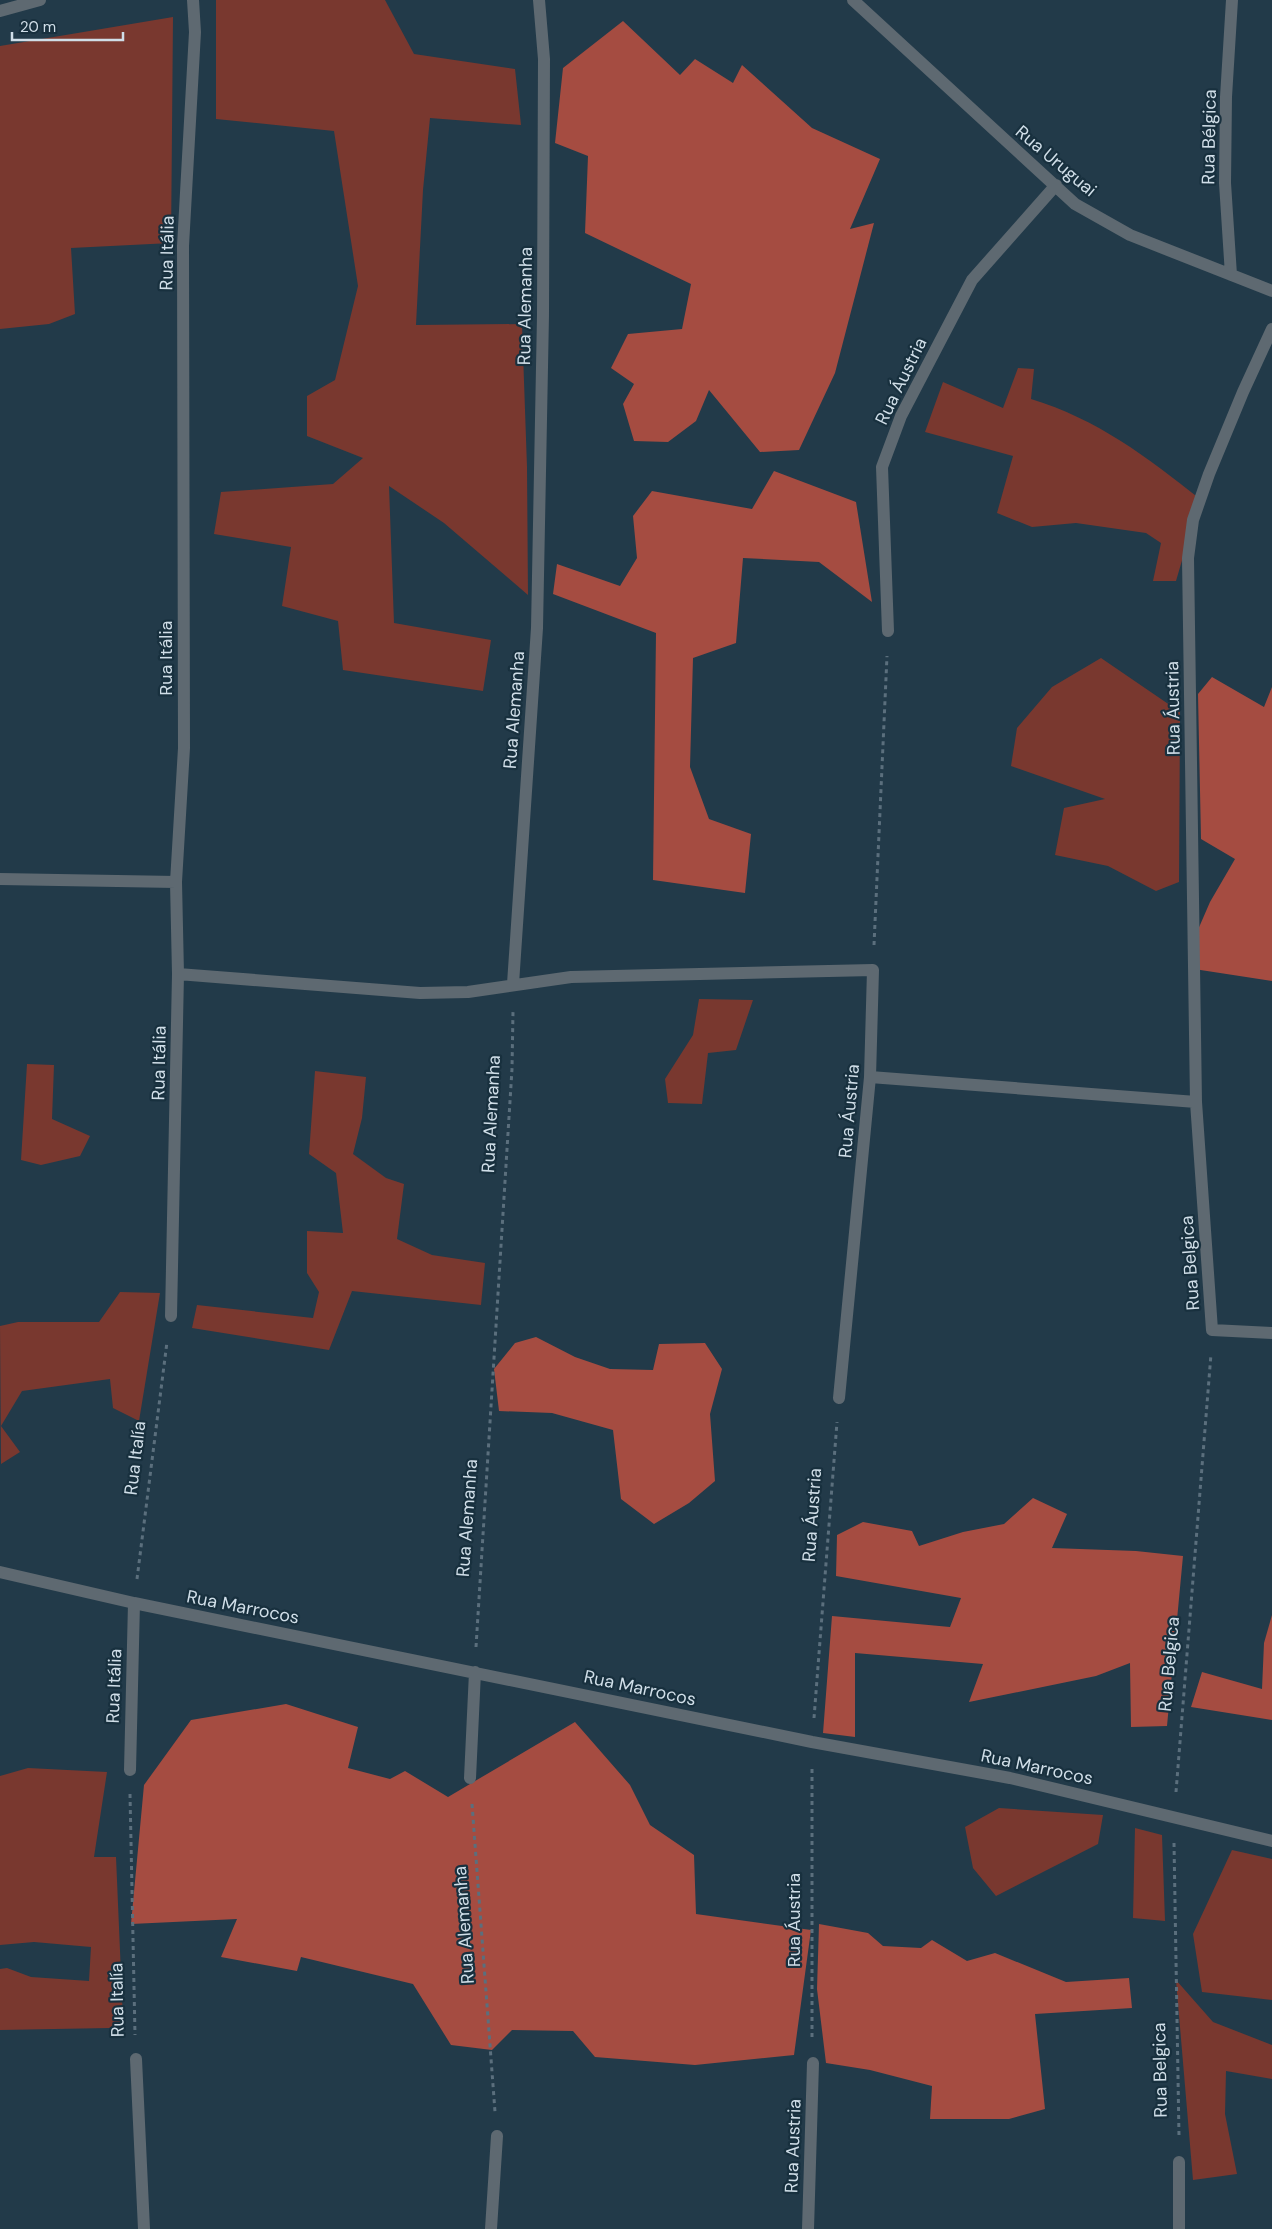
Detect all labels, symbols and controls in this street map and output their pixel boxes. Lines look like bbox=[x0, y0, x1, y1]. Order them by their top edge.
scale bar bbox=[12, 10, 124, 42]
text: 20 m bbox=[20, 17, 56, 37]
street label: Rua Bélgica bbox=[1196, 89, 1222, 185]
street label: Rua Uruguai bbox=[1010, 120, 1102, 202]
street label: Rua Itália bbox=[154, 215, 180, 291]
street label: Rua Alemanha bbox=[512, 247, 538, 365]
street label: Rua Áustria bbox=[870, 333, 932, 429]
street label: Rua Itália bbox=[154, 621, 178, 695]
street label: Rua Alemanha bbox=[498, 650, 530, 770]
street label: Rua Áustria bbox=[1160, 661, 1186, 755]
street label: Rua Itália bbox=[146, 1025, 172, 1101]
street label: Rua Alemanha bbox=[476, 1054, 506, 1174]
street label: Rua Áustria bbox=[833, 1063, 865, 1159]
street label: Rua Belgica bbox=[1175, 1215, 1205, 1311]
street label: Rua Italía bbox=[119, 1420, 151, 1496]
street label: Rua Alemanha bbox=[451, 1458, 483, 1578]
street label: Rua Áustria bbox=[797, 1467, 827, 1563]
street label: Rua Marrocos bbox=[185, 1584, 301, 1630]
street label: Rua Belgica bbox=[1153, 1616, 1185, 1712]
street label: Rua Itália bbox=[101, 1648, 127, 1724]
street label: Rua Marrocos bbox=[582, 1664, 698, 1712]
street label: Rua Marrocos bbox=[979, 1743, 1095, 1791]
street label: Rua Alemanha bbox=[448, 1865, 480, 1985]
street label: Rua Áustria bbox=[782, 1873, 806, 1967]
street label: Rua Italía bbox=[104, 1963, 130, 2037]
street label: Rua Belgica bbox=[1147, 2022, 1173, 2118]
street label: Rua Austria bbox=[779, 2099, 807, 2193]

